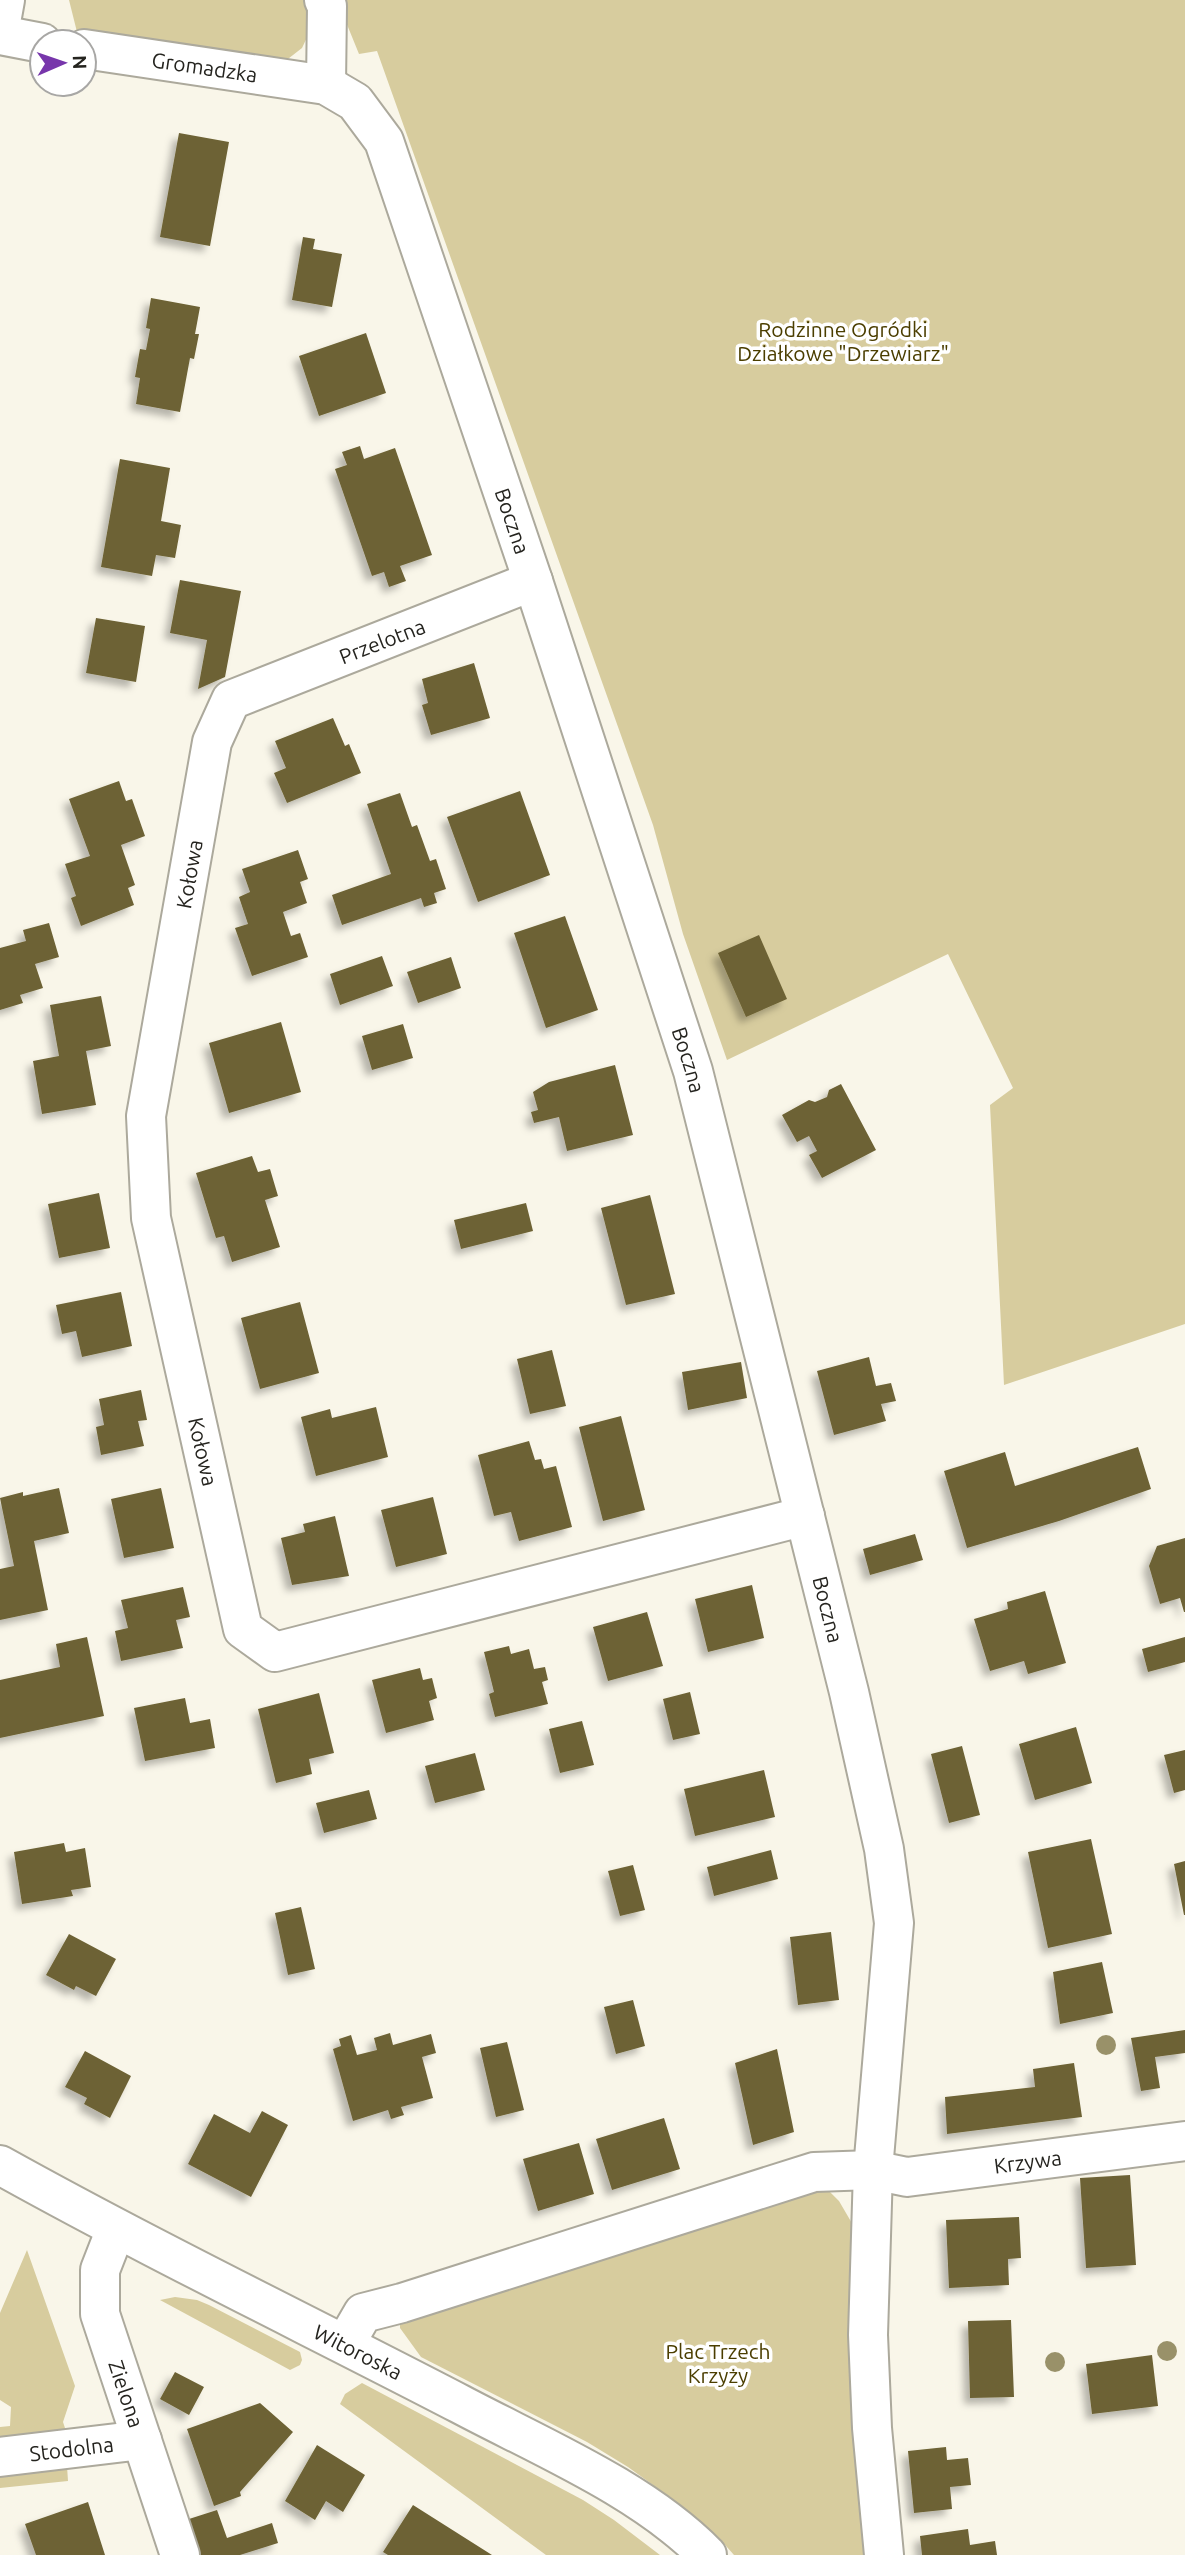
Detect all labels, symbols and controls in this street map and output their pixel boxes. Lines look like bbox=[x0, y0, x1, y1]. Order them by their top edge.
north arrow bbox=[28, 28, 98, 98]
street label: Gromadzka bbox=[150, 47, 259, 87]
text: N bbox=[69, 55, 91, 70]
park label: Rodzinne Ogródki Działkowe "Drzewiarz" bbox=[737, 317, 949, 365]
street label: Boczna bbox=[490, 485, 535, 557]
street label: Przelotna bbox=[335, 614, 429, 668]
street label: Kołowa bbox=[171, 838, 207, 910]
street label: Boczna bbox=[667, 1024, 710, 1095]
street label: Kołowa bbox=[184, 1415, 223, 1488]
street label: Boczna bbox=[808, 1574, 848, 1645]
street label: Krzywa bbox=[993, 2145, 1063, 2178]
street label: Witoroska bbox=[310, 2319, 407, 2384]
park label: Plac Trzech Krzyży bbox=[665, 2339, 771, 2387]
street label: Zielona bbox=[104, 2357, 149, 2430]
street label: Stodolna bbox=[28, 2432, 115, 2465]

